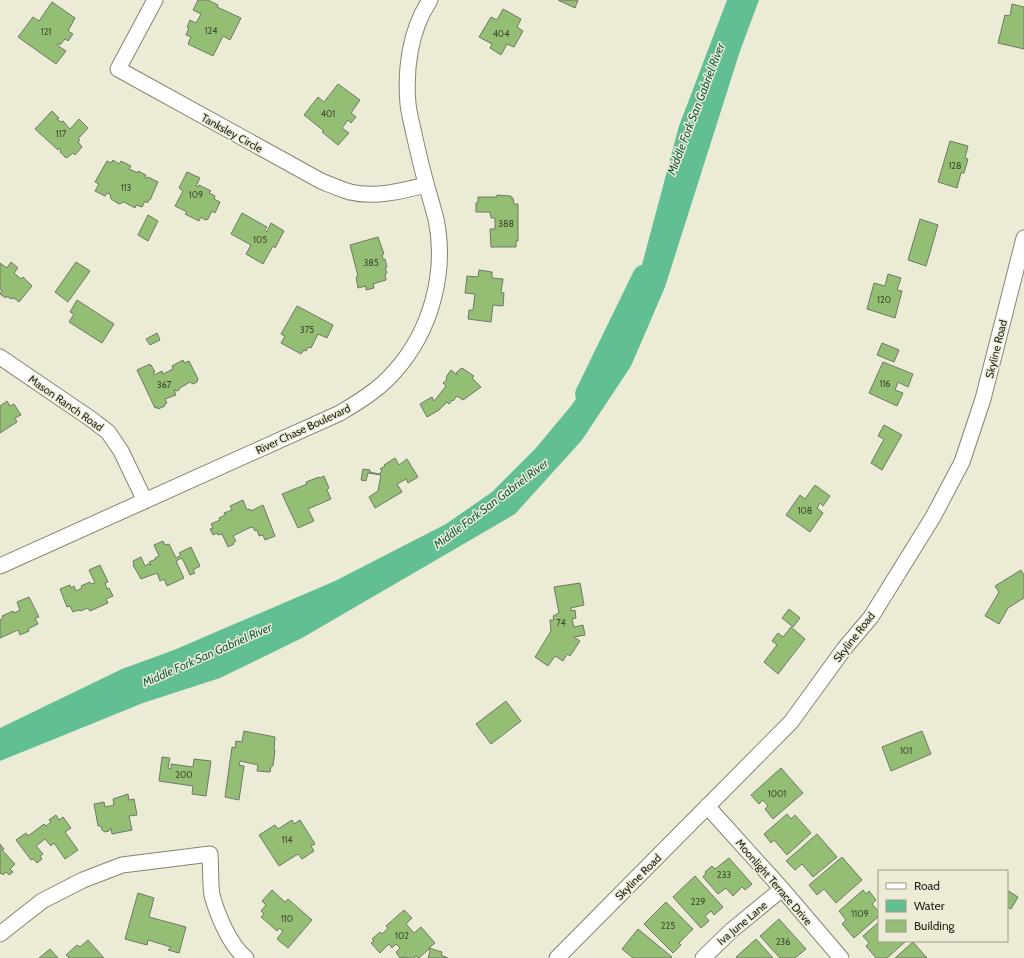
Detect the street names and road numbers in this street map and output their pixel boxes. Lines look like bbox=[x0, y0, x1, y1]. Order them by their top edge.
street label: Tanksley Circle bbox=[199, 110, 266, 156]
street label: Skyline Road bbox=[982, 318, 1010, 380]
street label: Mason Ranch Road bbox=[26, 372, 106, 434]
street label: River Chase Boulevard bbox=[253, 401, 353, 457]
street label: Skyline Road bbox=[830, 609, 878, 665]
street label: Moonlight Terrace Drive bbox=[733, 836, 816, 928]
street label: Skyline Road bbox=[612, 851, 664, 903]
street label: Iva June Lane bbox=[714, 898, 770, 948]

